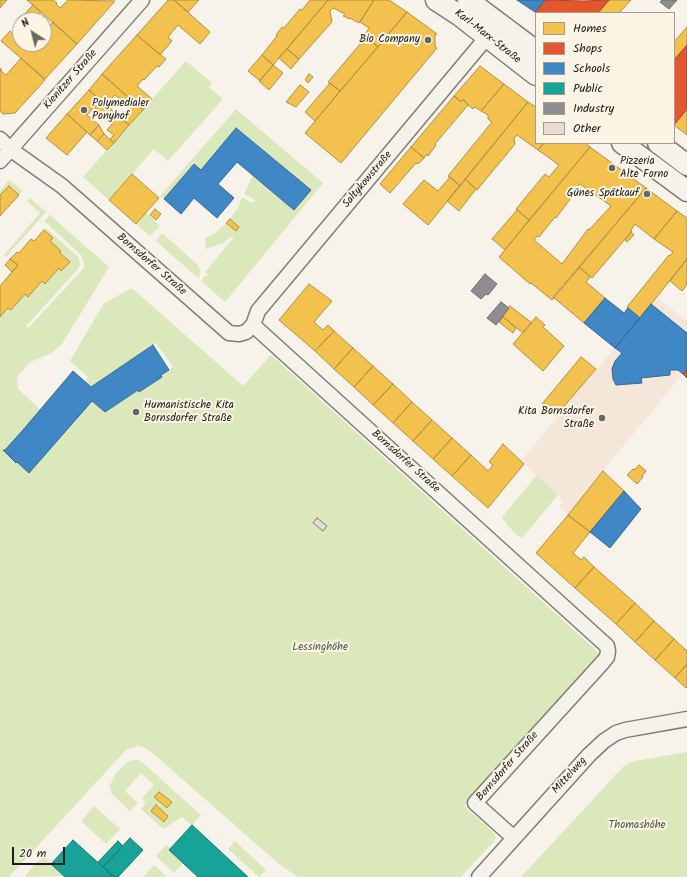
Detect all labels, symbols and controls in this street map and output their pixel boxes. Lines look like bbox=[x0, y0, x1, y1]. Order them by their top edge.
street label: Karl-Marx-Straße bbox=[451, 7, 523, 67]
north arrow bbox=[12, 12, 52, 52]
legend bbox=[535, 12, 675, 144]
text: N bbox=[17, 14, 34, 32]
text: Homes bbox=[573, 19, 607, 38]
place label: Bio Company bbox=[359, 33, 420, 47]
marker: Bio Company bbox=[423, 35, 433, 45]
text: Shops bbox=[573, 39, 602, 58]
street label: Kienitzer Straße bbox=[41, 47, 101, 113]
text: Schools bbox=[573, 59, 610, 78]
text: Public bbox=[573, 79, 603, 98]
place label: Polymedialer Ponyhof bbox=[92, 97, 149, 123]
text: Industry bbox=[573, 99, 614, 118]
marker: Polymedialer Ponyhof bbox=[79, 105, 89, 115]
text: Other bbox=[573, 119, 601, 138]
street label: Saltykowstraße bbox=[341, 149, 395, 211]
place label: Pizzeria Alte Forno bbox=[620, 155, 668, 181]
marker: Pizzeria Alte Forno bbox=[607, 163, 617, 173]
place label: Günes Spätkauf bbox=[567, 187, 639, 201]
marker: Günes Spätkauf bbox=[642, 189, 652, 199]
street label: Bornsdorfer Straße bbox=[114, 231, 188, 299]
place label: Humanistische Kita Bornsdorfer Straße bbox=[144, 399, 234, 425]
place label: Kita Bornsdorfer Straße bbox=[518, 405, 594, 431]
marker: Humanistische Kita Bornsdorfer Straße bbox=[131, 407, 141, 417]
marker: Kita Bornsdorfer Straße bbox=[597, 413, 607, 423]
street label: Bornsdorfer Straße bbox=[368, 428, 442, 496]
park label: Lessinghöhe bbox=[292, 641, 348, 655]
street label: Bornsdorfer Straße bbox=[474, 730, 542, 804]
street label: Mittelweg bbox=[550, 755, 590, 797]
park label: Thomashöhe bbox=[608, 819, 666, 833]
scale bar bbox=[14, 839, 67, 865]
text: 20 m bbox=[19, 844, 46, 863]

